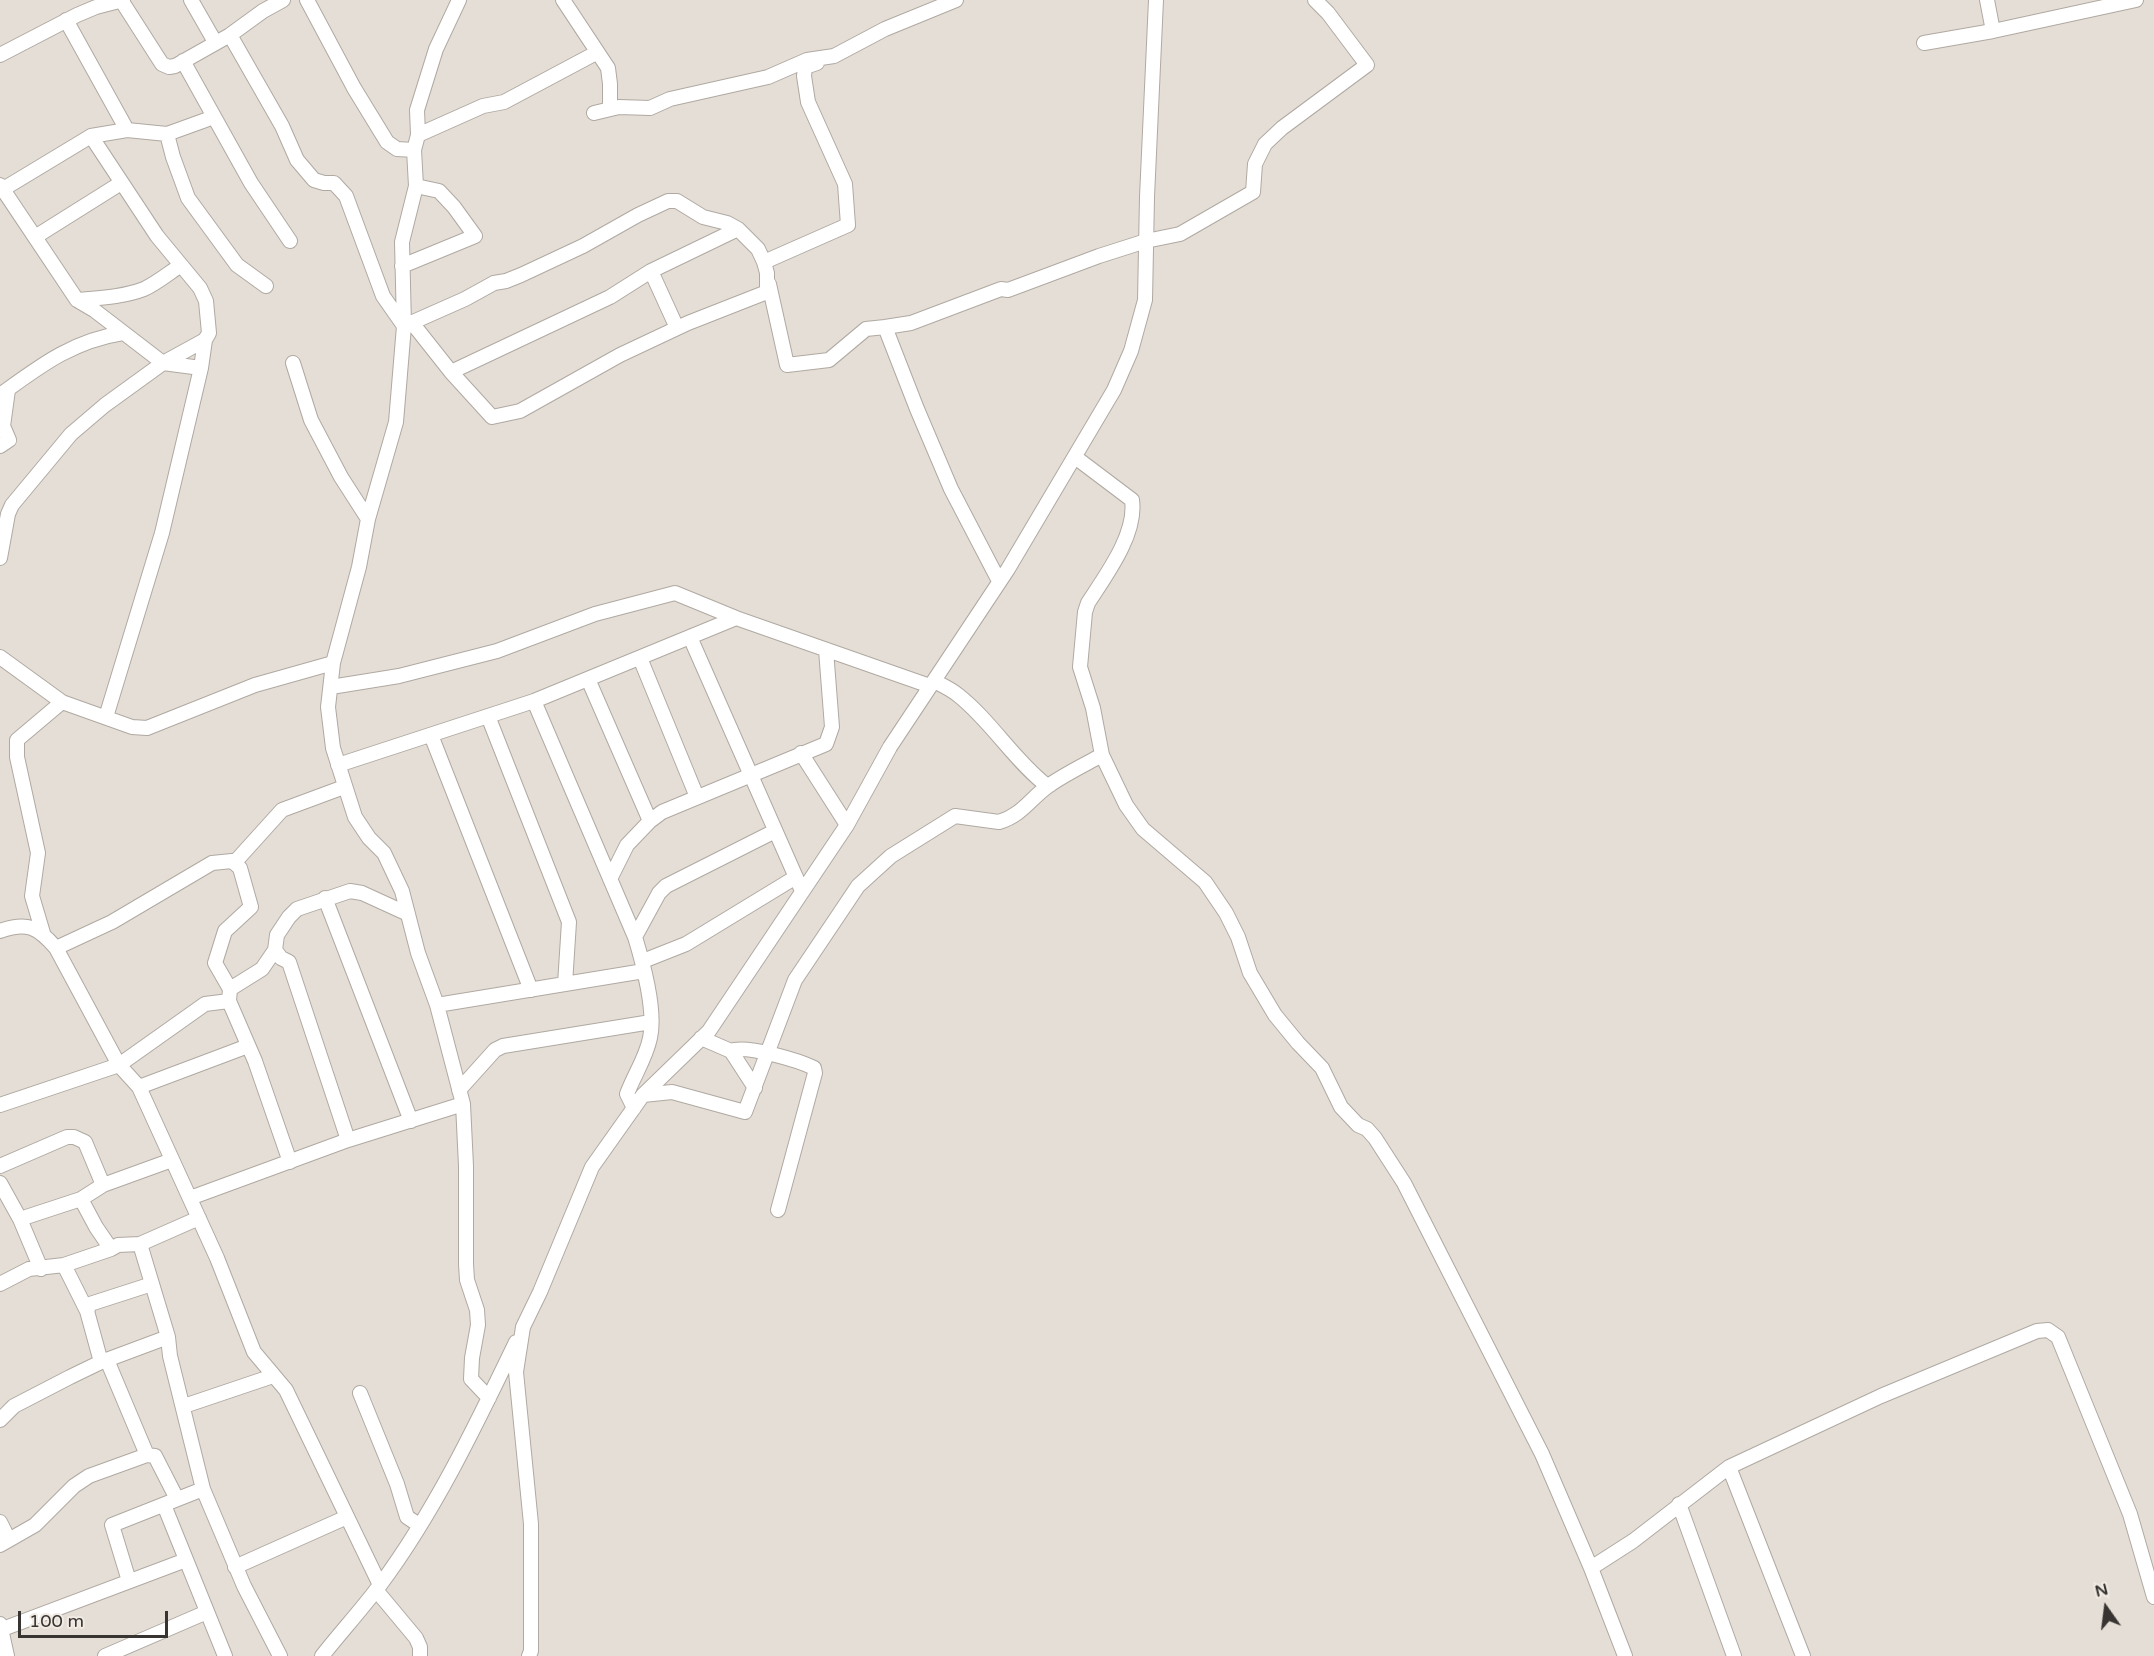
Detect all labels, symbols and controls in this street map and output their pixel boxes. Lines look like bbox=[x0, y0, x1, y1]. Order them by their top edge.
north arrow bbox=[2076, 1578, 2136, 1638]
text: N bbox=[2093, 1579, 2110, 1602]
scale bar bbox=[21, 1599, 171, 1637]
text: 100 m bbox=[29, 1610, 84, 1632]

